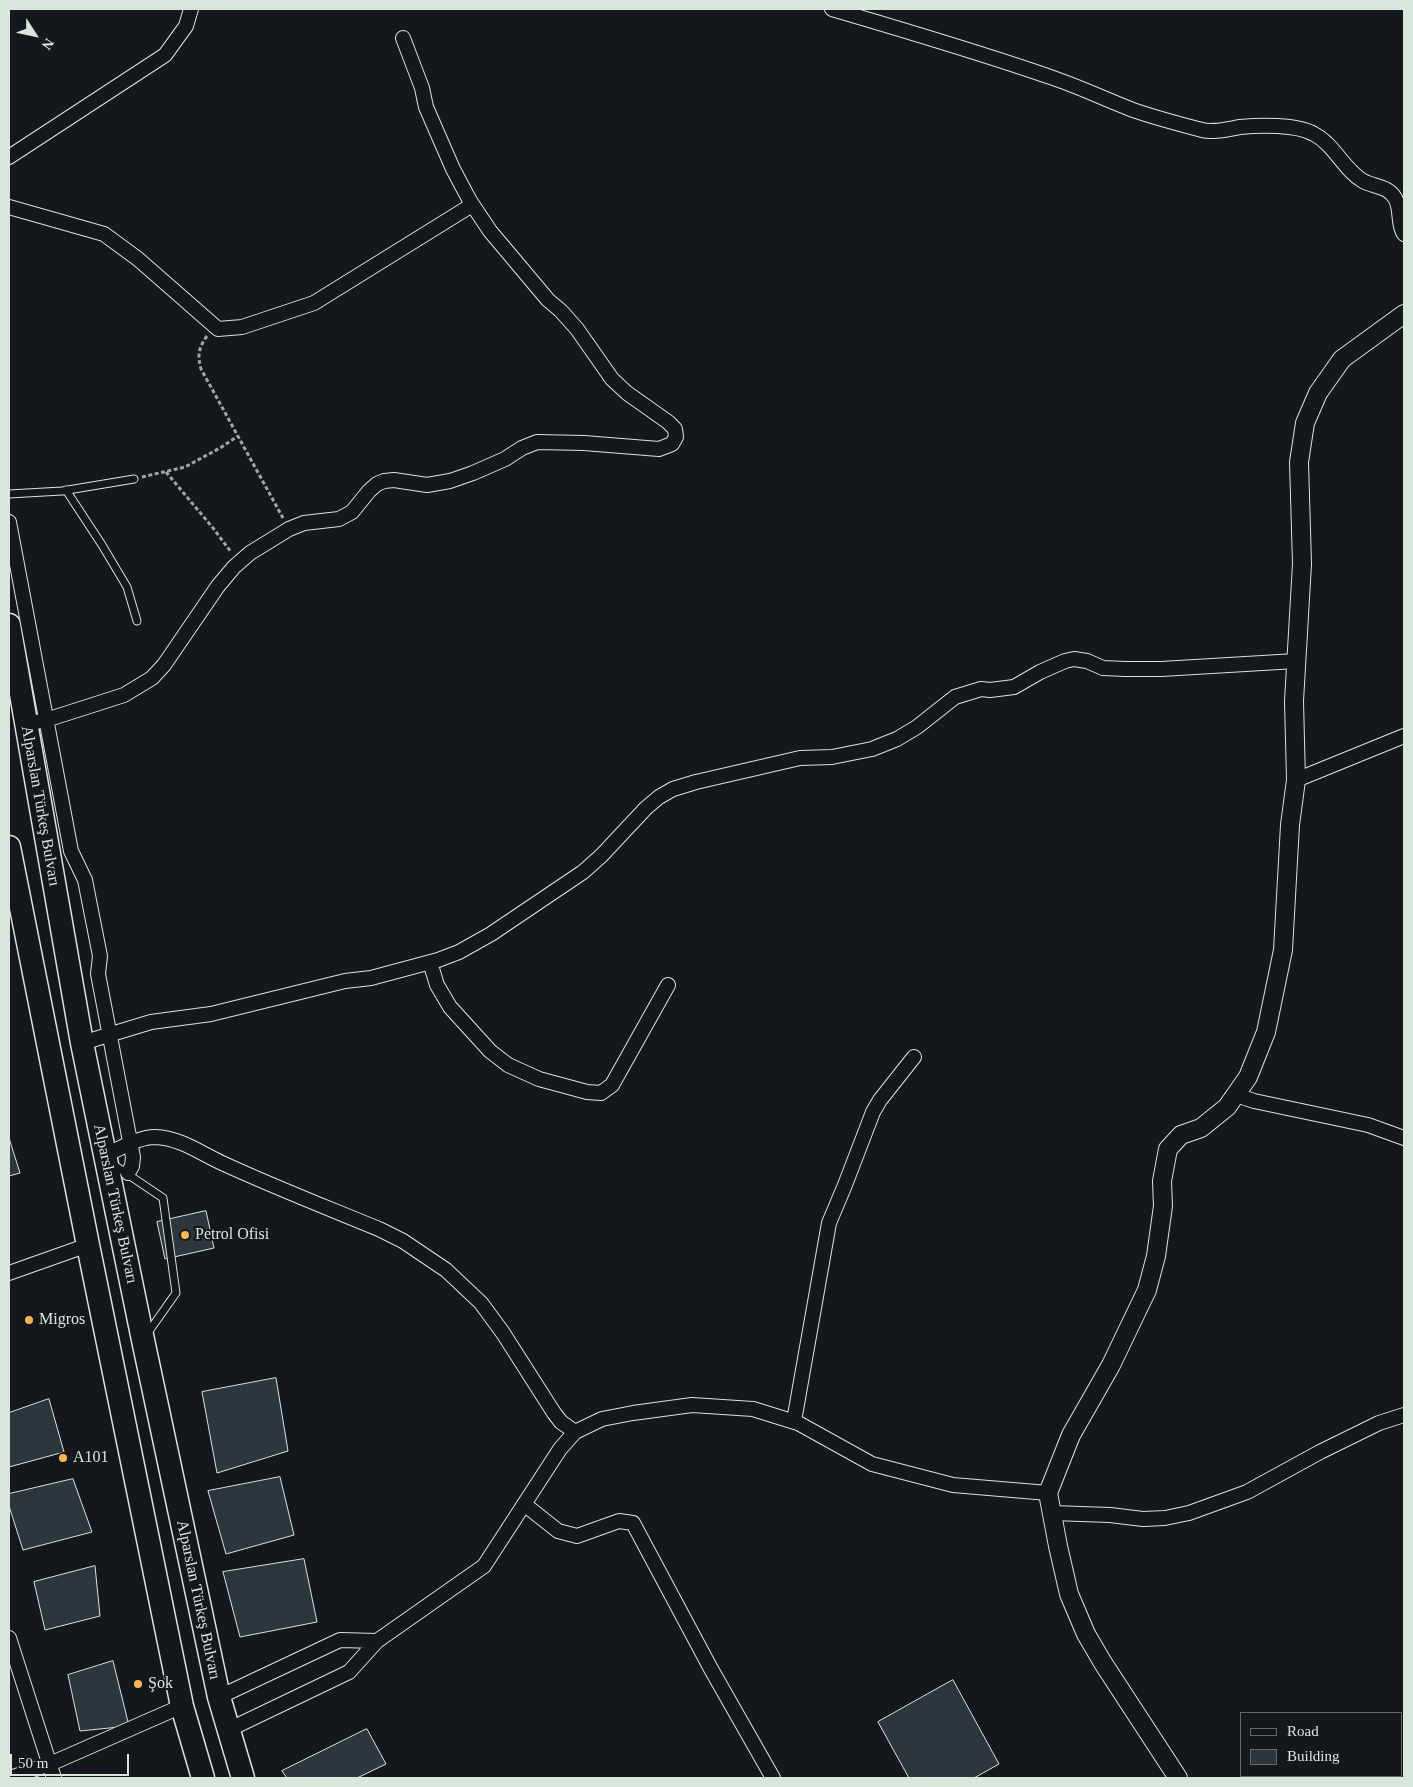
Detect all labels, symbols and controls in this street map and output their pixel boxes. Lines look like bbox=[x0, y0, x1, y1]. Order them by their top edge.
north arrow bbox=[10, 10, 60, 60]
text: N bbox=[39, 35, 57, 52]
street label: Alparslan Türkeş Bulvarı bbox=[16, 724, 64, 888]
street label: Alparslan Türkeş Bulvarı bbox=[89, 1122, 141, 1286]
place label: Petrol Ofisi bbox=[195, 1225, 269, 1245]
marker: Petrol Ofisi bbox=[179, 1229, 191, 1241]
place label: Migros bbox=[39, 1310, 85, 1330]
marker: Migros bbox=[23, 1314, 35, 1326]
place label: A101 bbox=[73, 1448, 109, 1468]
marker: A101 bbox=[57, 1452, 69, 1464]
street label: Alparslan Türkeş Bulvarı bbox=[172, 1518, 224, 1682]
place label: Şok bbox=[148, 1674, 173, 1694]
marker: Şok bbox=[132, 1678, 144, 1690]
legend bbox=[1240, 1712, 1403, 1777]
text: Road bbox=[1287, 1723, 1319, 1739]
scale bar bbox=[12, 1744, 131, 1776]
text: Building bbox=[1287, 1748, 1340, 1764]
text: 50 m bbox=[18, 1755, 48, 1771]

